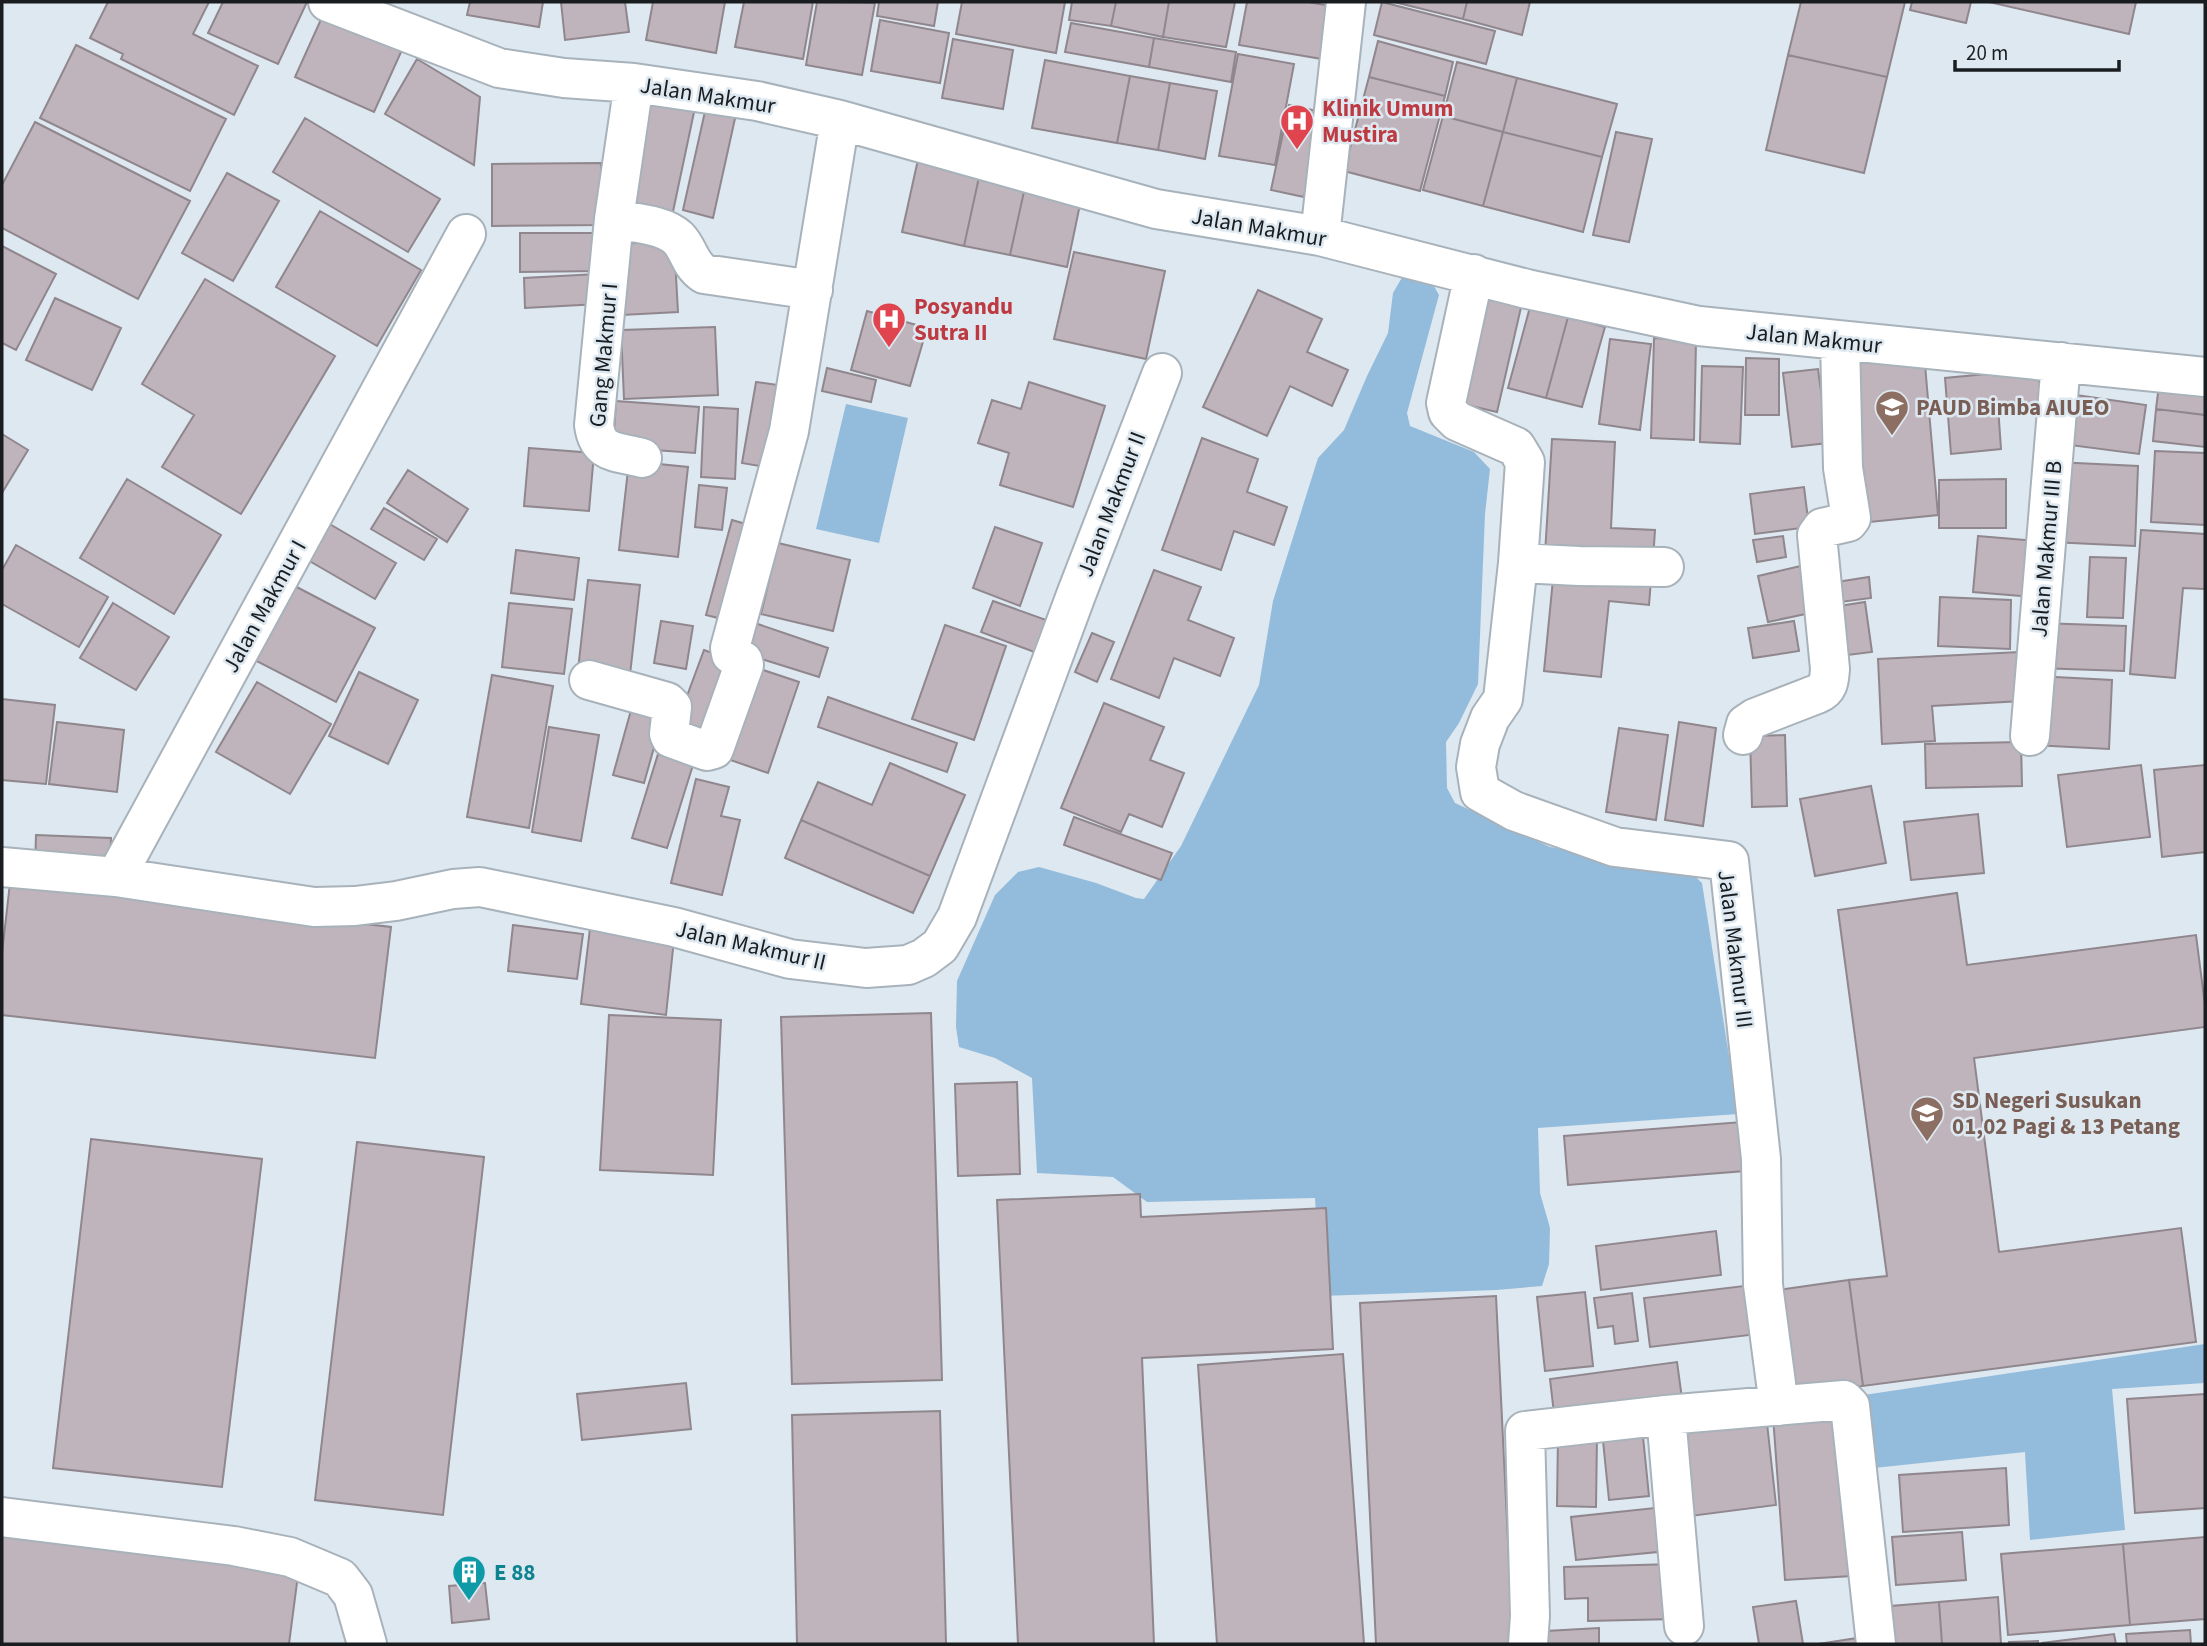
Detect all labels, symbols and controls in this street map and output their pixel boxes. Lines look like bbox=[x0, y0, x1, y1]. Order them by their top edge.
scale bar bbox=[1955, 28, 2120, 72]
text: 20 m bbox=[1966, 38, 2008, 68]
street label: Jalan Makmur bbox=[638, 69, 779, 123]
place label: Klinik Umum Mustira bbox=[1322, 92, 1454, 151]
hospital icon: Klinik Umum Mustira bbox=[1278, 102, 1316, 151]
street label: Jalan Makmur bbox=[1189, 199, 1330, 256]
street label: Gang Makmur I bbox=[581, 282, 626, 428]
place label: Posyandu Sutra II bbox=[914, 290, 1013, 349]
hospital icon: Posyandu Sutra II bbox=[870, 300, 908, 349]
street label: Jalan Makmur bbox=[1744, 315, 1885, 362]
school or university icon: PAUD Bimba AIUEO bbox=[1873, 388, 1911, 437]
place label: PAUD Bimba AIUEO bbox=[1916, 391, 2110, 424]
street label: Jalan Makmur II bbox=[1069, 427, 1154, 582]
street label: Jalan Makmur III B bbox=[2022, 459, 2071, 639]
street label: Jalan Makmur I bbox=[214, 534, 315, 679]
street label: Jalan Makmur III bbox=[1709, 868, 1762, 1030]
street label: Jalan Makmur II bbox=[673, 912, 829, 979]
place label: SD Negeri Susukan 01,02 Pagi & 13 Petang bbox=[1952, 1084, 2180, 1143]
school or university icon: SD Negeri Susukan 01,02 Pagi & 13 Petang bbox=[1908, 1094, 1946, 1143]
building icon: E 88 bbox=[450, 1553, 488, 1602]
place label: E 88 bbox=[494, 1556, 536, 1589]

